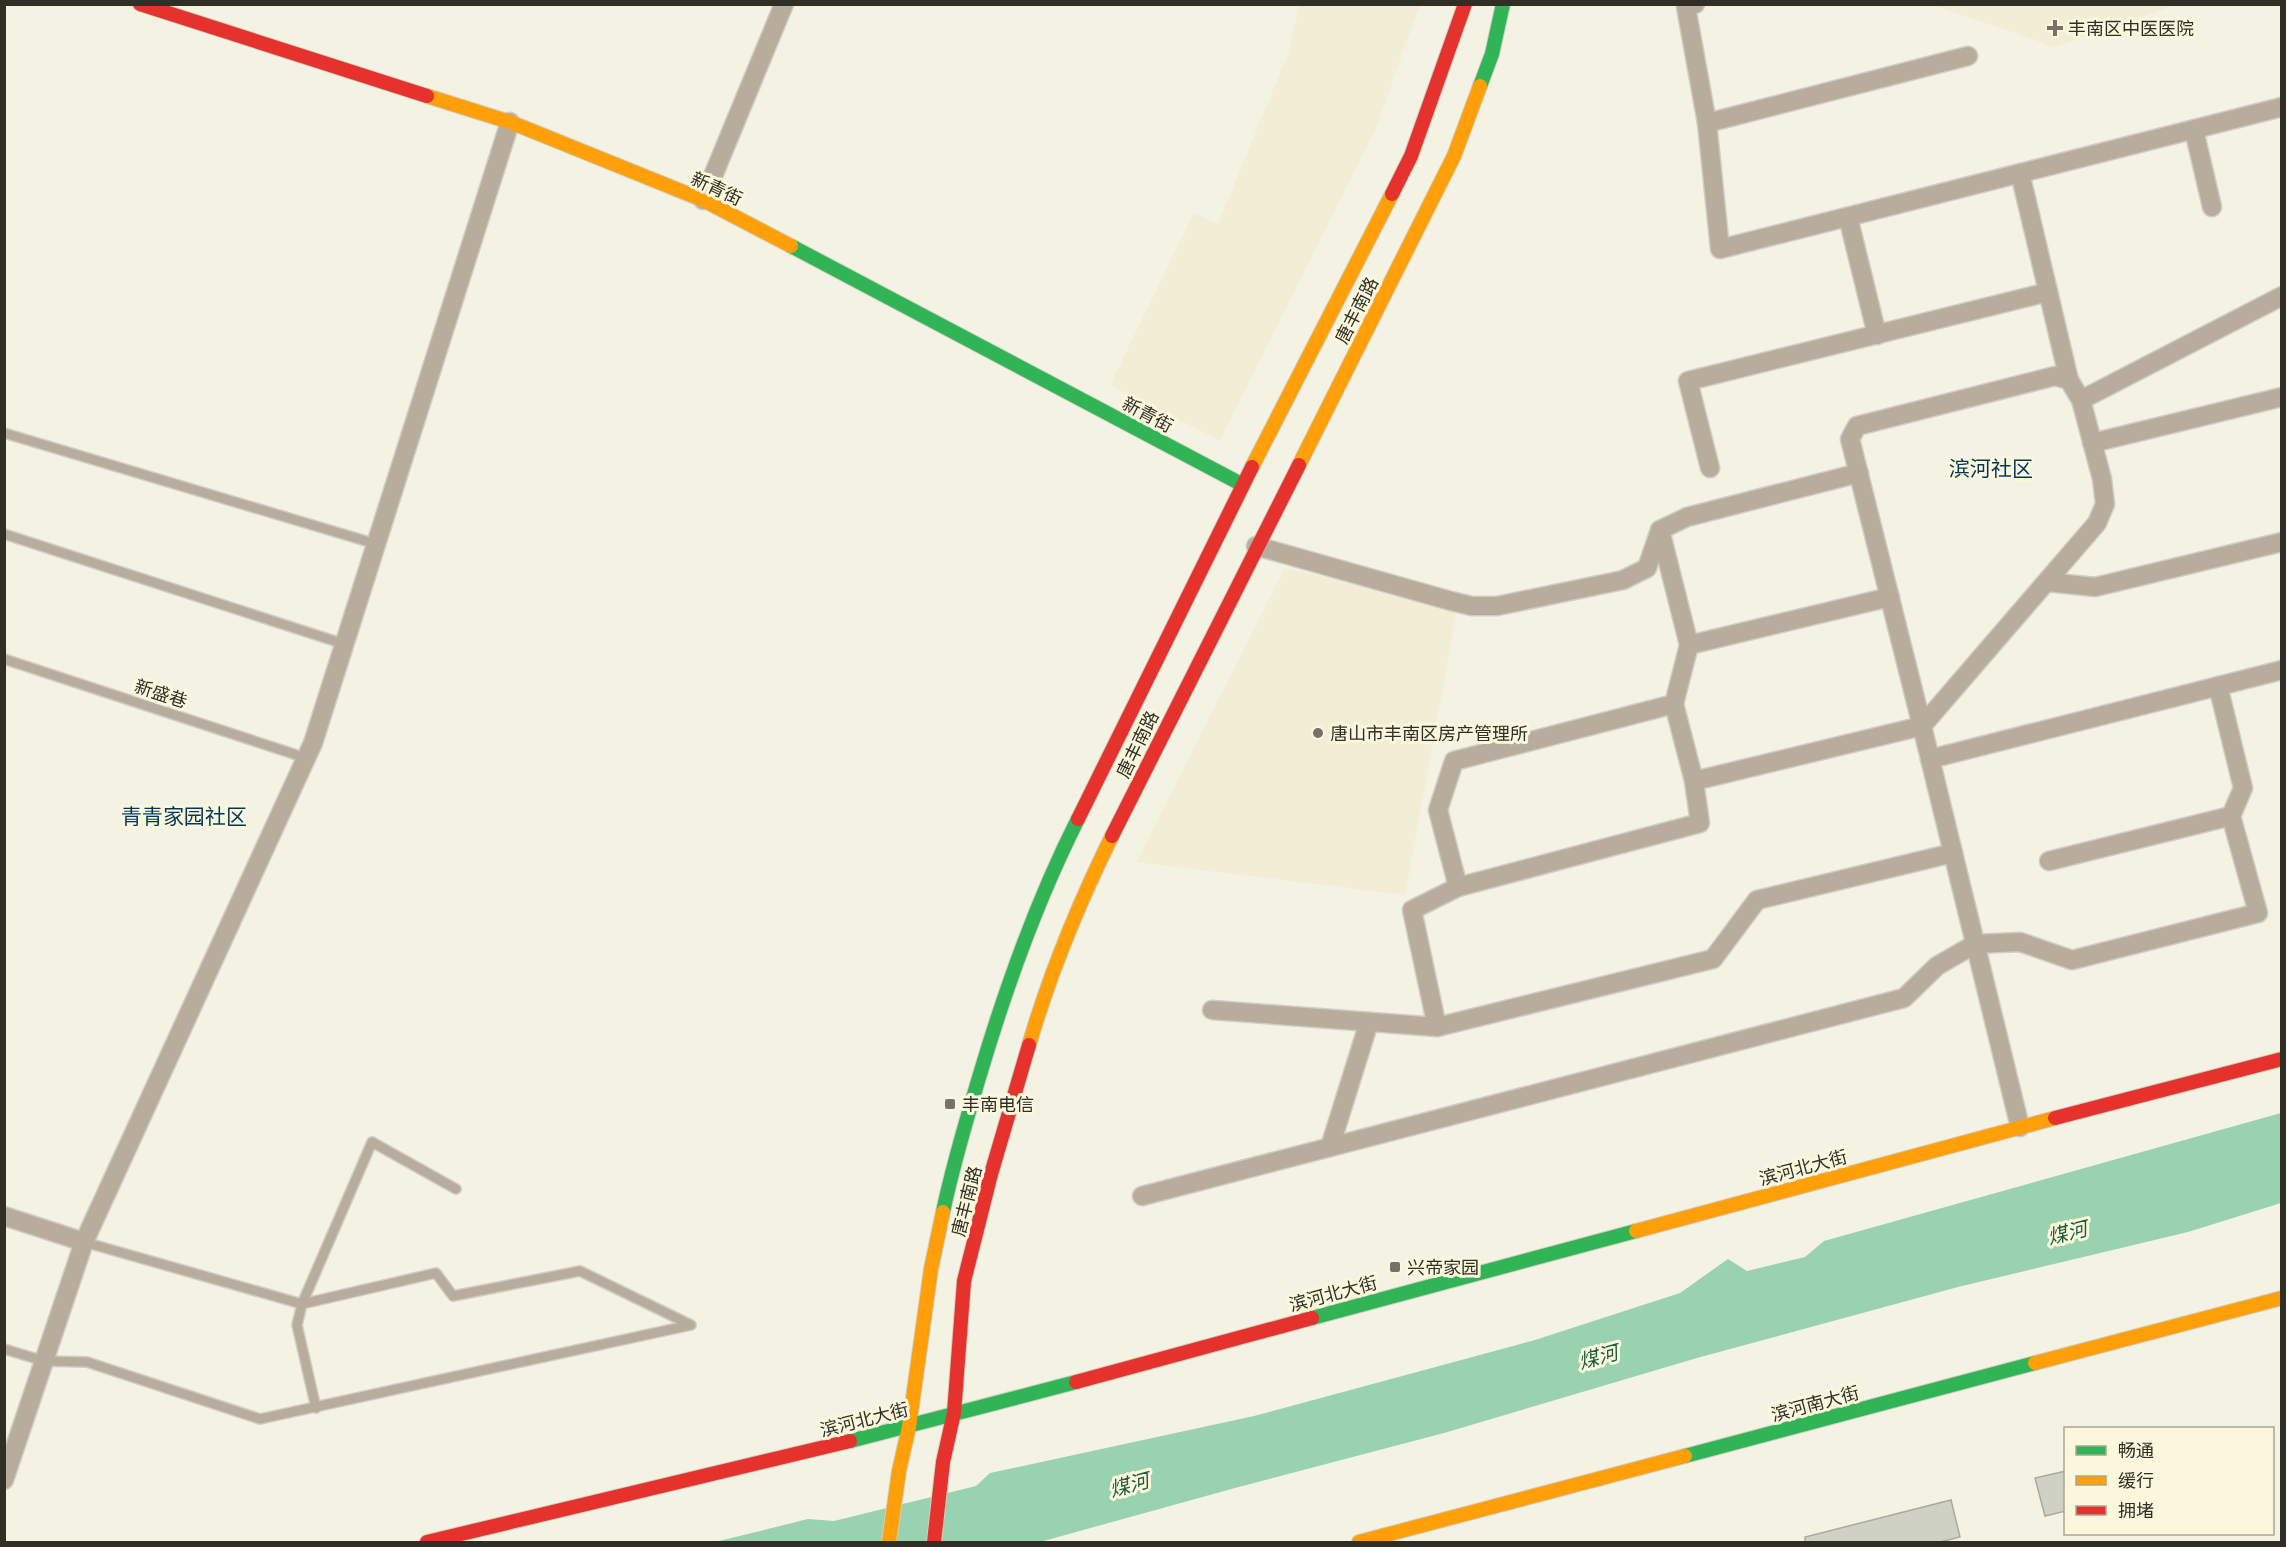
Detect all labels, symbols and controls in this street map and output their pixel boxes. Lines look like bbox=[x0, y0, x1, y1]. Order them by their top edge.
place label: 丰南区中医医院 bbox=[2068, 17, 2194, 39]
marker: 丰南区中医医院 bbox=[2046, 19, 2064, 37]
street label: 新青街 bbox=[688, 167, 746, 209]
street label: 唐丰南路 bbox=[1330, 273, 1382, 347]
street label: 新青街 bbox=[1119, 392, 1177, 436]
district label: 滨河社区 bbox=[1949, 455, 2033, 480]
street label: 新盛巷 bbox=[132, 674, 190, 712]
street label: 唐丰南路 bbox=[1111, 707, 1163, 781]
place label: 唐山市丰南区房产管理所 bbox=[1330, 722, 1528, 744]
marker: 唐山市丰南区房产管理所 bbox=[1311, 726, 1325, 740]
district label: 青青家园社区 bbox=[121, 803, 247, 828]
place label: 丰南电信 bbox=[962, 1093, 1034, 1115]
marker: 丰南电信 bbox=[943, 1097, 957, 1111]
street label: 滨河北大街 bbox=[1757, 1145, 1849, 1189]
street label: 唐丰南路 bbox=[947, 1163, 985, 1239]
water label: 煤河 bbox=[2045, 1215, 2093, 1248]
place label: 兴帝家园 bbox=[1407, 1256, 1479, 1278]
marker: 兴帝家园 bbox=[1388, 1260, 1402, 1274]
street label: 滨河北大街 bbox=[1287, 1271, 1379, 1315]
water label: 煤河 bbox=[1576, 1338, 1624, 1373]
street label: 滨河南大街 bbox=[1769, 1381, 1861, 1425]
street label: 滨河北大街 bbox=[818, 1397, 910, 1441]
legend bbox=[2064, 1427, 2274, 1535]
text: 畅通 bbox=[2118, 1439, 2154, 1461]
water label: 煤河 bbox=[1107, 1466, 1155, 1501]
text: 缓行 bbox=[2118, 1469, 2154, 1491]
text: 拥堵 bbox=[2118, 1499, 2154, 1521]

